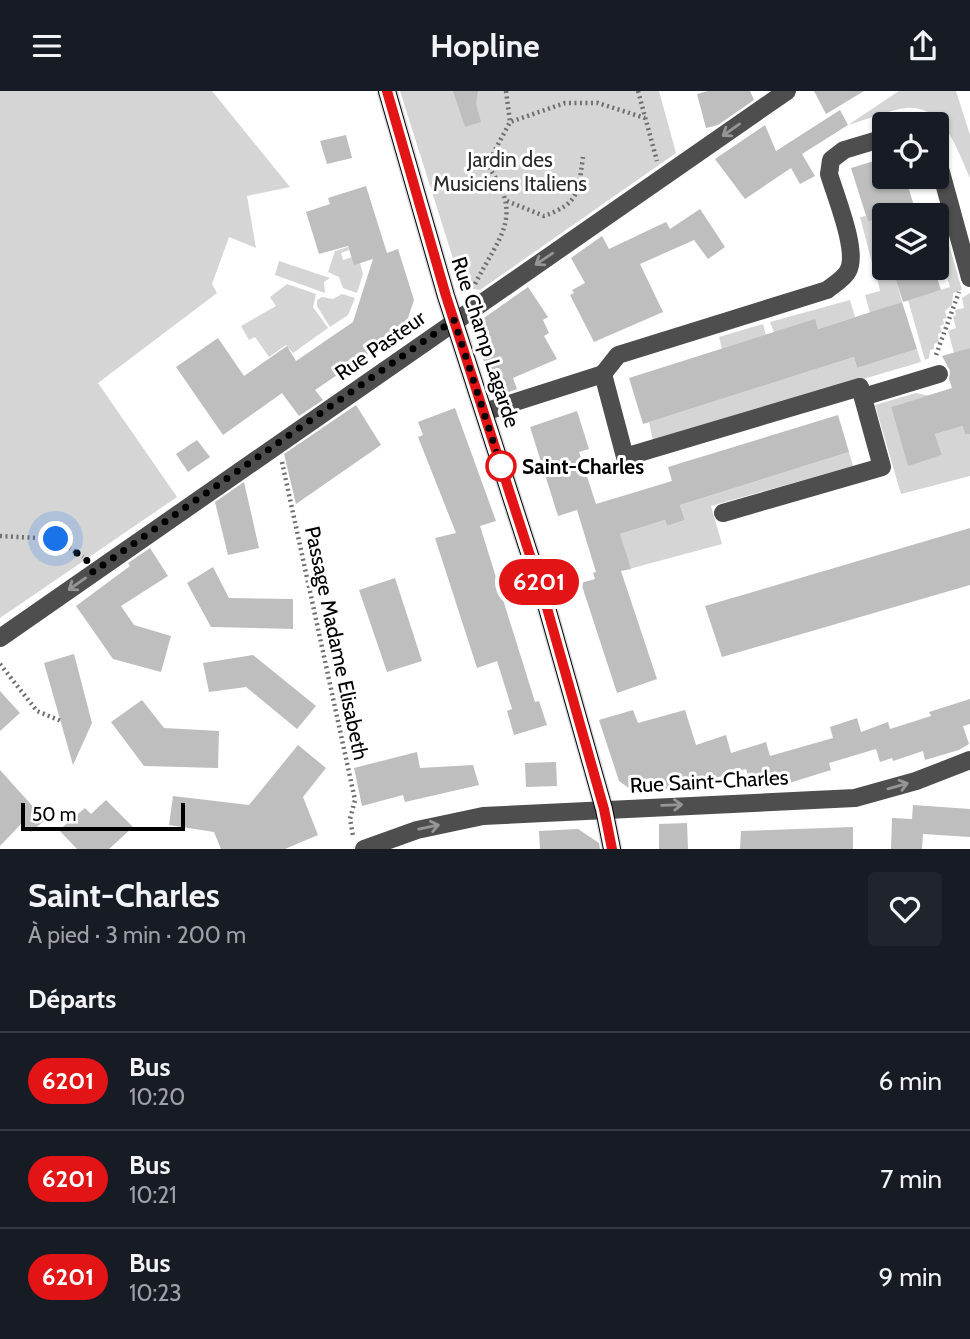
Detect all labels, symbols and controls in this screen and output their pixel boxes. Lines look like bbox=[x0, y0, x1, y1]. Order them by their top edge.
text: Hopline bbox=[430, 26, 540, 65]
icon: menu bbox=[28, 27, 66, 65]
icon: share bbox=[904, 27, 942, 65]
map controls bbox=[872, 112, 949, 280]
button: locate bbox=[872, 112, 949, 189]
one-way arrow bbox=[722, 123, 741, 137]
park label: Jardin des Musiciens Italiens bbox=[433, 147, 587, 196]
button: layers bbox=[872, 203, 949, 280]
one-way arrow bbox=[534, 252, 554, 266]
street label: Rue Champ Lagarde bbox=[447, 253, 525, 431]
street label: Rue Pasteur bbox=[330, 305, 430, 385]
marker: Saint-Charles bbox=[486, 451, 516, 481]
place label: Saint-Charles bbox=[522, 454, 644, 479]
your location bbox=[38, 521, 73, 556]
street label: Passage Madame Elisabeth bbox=[300, 524, 374, 762]
line badge: 6201 bbox=[490, 559, 588, 605]
text: 6201 bbox=[513, 567, 565, 596]
one-way arrow bbox=[68, 576, 87, 591]
street label: Rue Saint-Charles bbox=[629, 764, 789, 798]
one-way arrow bbox=[887, 778, 909, 791]
one-way arrow bbox=[661, 799, 684, 812]
scale bar bbox=[21, 800, 186, 832]
text: 50 m bbox=[32, 803, 76, 826]
one-way arrow bbox=[417, 820, 440, 834]
button: heart bbox=[868, 872, 942, 946]
text: Saint-Charles bbox=[28, 875, 220, 915]
text: À pied · 3 min · 200 m bbox=[28, 921, 246, 949]
text: Départs bbox=[28, 983, 116, 1015]
text: Bus bbox=[129, 1051, 170, 1083]
text: 6 min bbox=[879, 1065, 942, 1097]
text: 6201 bbox=[42, 1066, 94, 1095]
text: 10:20 bbox=[129, 1083, 185, 1111]
text: Bus bbox=[129, 1149, 170, 1181]
text: 7 min bbox=[880, 1163, 942, 1195]
text: 6201 bbox=[42, 1164, 94, 1193]
text: 10:21 bbox=[129, 1181, 177, 1209]
text: Bus bbox=[129, 1247, 170, 1279]
text: 9 min bbox=[879, 1261, 942, 1293]
text: 6201 bbox=[42, 1262, 94, 1291]
text: 10:23 bbox=[129, 1279, 182, 1307]

